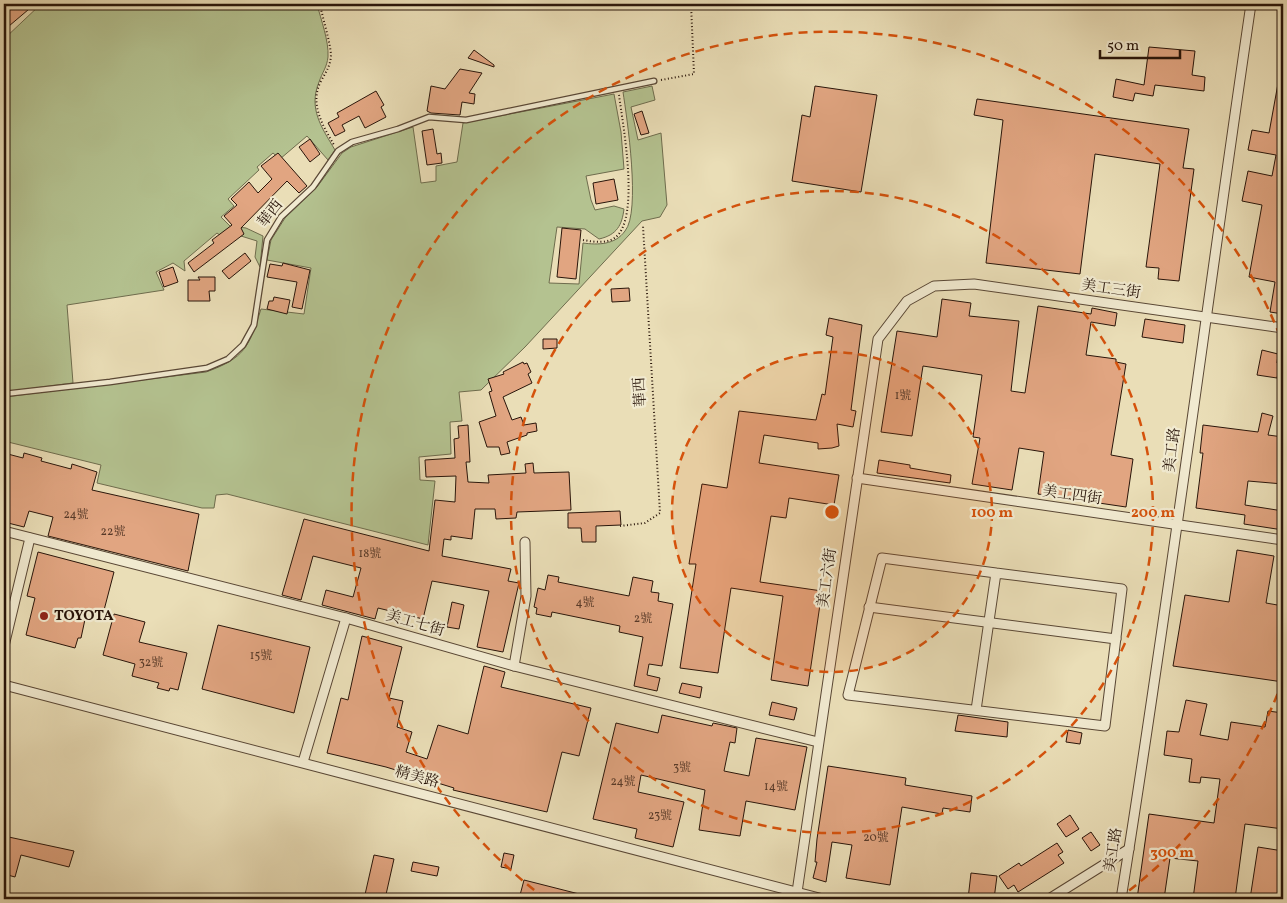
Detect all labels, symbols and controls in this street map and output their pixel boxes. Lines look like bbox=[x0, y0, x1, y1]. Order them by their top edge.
scale bar bbox=[1100, 28, 1180, 60]
text: 50 m bbox=[1107, 36, 1139, 57]
street label: 華西 bbox=[253, 196, 289, 232]
street label: 美工三街 bbox=[1080, 275, 1142, 305]
street label: 華西 bbox=[629, 376, 653, 408]
house number: 1號 bbox=[895, 388, 911, 404]
street label: 美工路 bbox=[1160, 426, 1186, 474]
street label: 美工四街 bbox=[1041, 481, 1103, 511]
centre of rings bbox=[823, 503, 841, 521]
text: 100 m bbox=[971, 503, 1014, 524]
text: 200 m bbox=[1131, 503, 1175, 524]
house number: 24號 bbox=[63, 507, 89, 523]
house number: 22號 bbox=[101, 524, 125, 540]
house number: 18號 bbox=[359, 546, 381, 562]
street label: 美工六街 bbox=[813, 547, 843, 609]
house number: 4號 bbox=[575, 595, 595, 611]
place label: TOYOTA bbox=[54, 606, 114, 627]
street label: 美工七街 bbox=[383, 606, 447, 642]
marker: TOYOTA bbox=[38, 610, 50, 622]
house number: 2號 bbox=[634, 611, 652, 627]
house number: 15號 bbox=[250, 648, 272, 664]
house number: 32號 bbox=[139, 655, 163, 671]
house number: 3號 bbox=[673, 760, 691, 776]
street label: 精美路 bbox=[393, 762, 441, 794]
house number: 24號 bbox=[610, 774, 636, 790]
house number: 14號 bbox=[764, 779, 788, 795]
house number: 23號 bbox=[648, 808, 672, 824]
street label: 美工路 bbox=[1100, 826, 1128, 874]
house number: 20號 bbox=[863, 830, 889, 846]
text: 300 m bbox=[1150, 843, 1194, 864]

